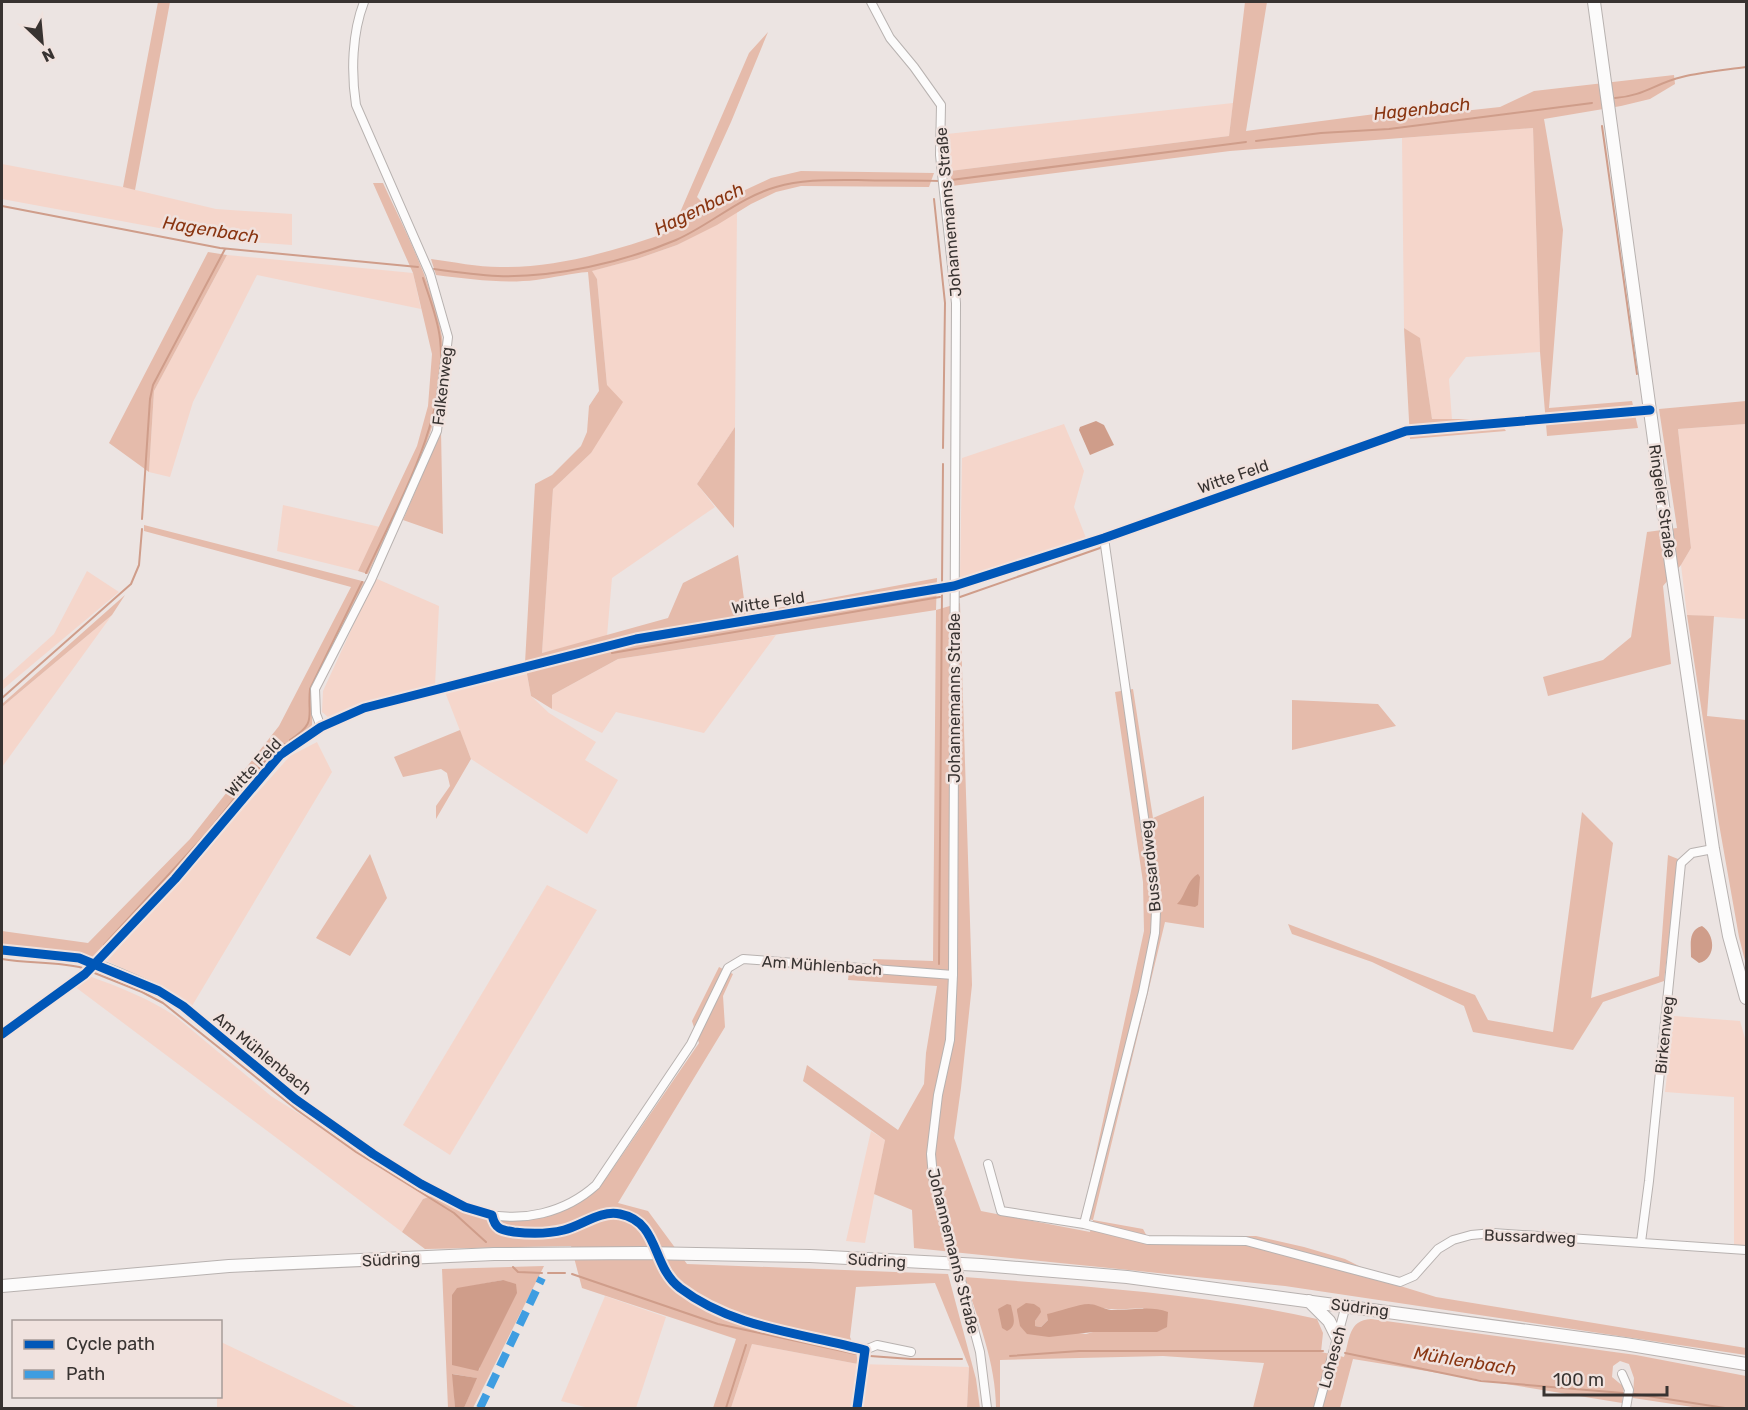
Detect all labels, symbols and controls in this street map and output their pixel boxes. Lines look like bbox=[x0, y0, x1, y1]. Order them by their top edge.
north arrow bbox=[12, 12, 72, 72]
text: N bbox=[39, 44, 58, 66]
water label: Hagenbach bbox=[1373, 93, 1472, 125]
street label: Johannemanns Straße bbox=[932, 126, 965, 298]
water label: Hagenbach bbox=[650, 178, 748, 240]
water label: Hagenbach bbox=[161, 212, 261, 248]
street label: Falkenweg bbox=[428, 346, 457, 426]
street label: Ringeler Straße bbox=[1645, 443, 1680, 559]
street label: Witte Feld bbox=[1195, 456, 1271, 497]
street label: Witte Feld bbox=[730, 587, 806, 618]
street label: Johannemanns Straße bbox=[945, 613, 964, 783]
street label: Witte Feld bbox=[221, 734, 285, 801]
street label: Bussardweg bbox=[1136, 819, 1165, 913]
street label: Am Mühlenbach bbox=[761, 952, 883, 979]
street label: Birkenweg bbox=[1651, 995, 1678, 1075]
street label: Am Mühlenbach bbox=[210, 1008, 315, 1099]
street label: Johannemanns Straße bbox=[924, 1166, 983, 1336]
street label: Bussardweg bbox=[1484, 1225, 1576, 1248]
street label: Südring bbox=[361, 1248, 421, 1271]
street label: Südring bbox=[847, 1249, 907, 1272]
street label: Südring bbox=[1330, 1295, 1390, 1320]
legend bbox=[12, 1320, 222, 1398]
street label: Lohesch bbox=[1315, 1324, 1350, 1390]
text: Cycle path bbox=[66, 1333, 155, 1355]
water label: Mühlenbach bbox=[1412, 1342, 1518, 1380]
scale bar bbox=[1544, 1359, 1667, 1397]
text: Path bbox=[66, 1363, 105, 1385]
text: 100 m bbox=[1553, 1369, 1604, 1391]

